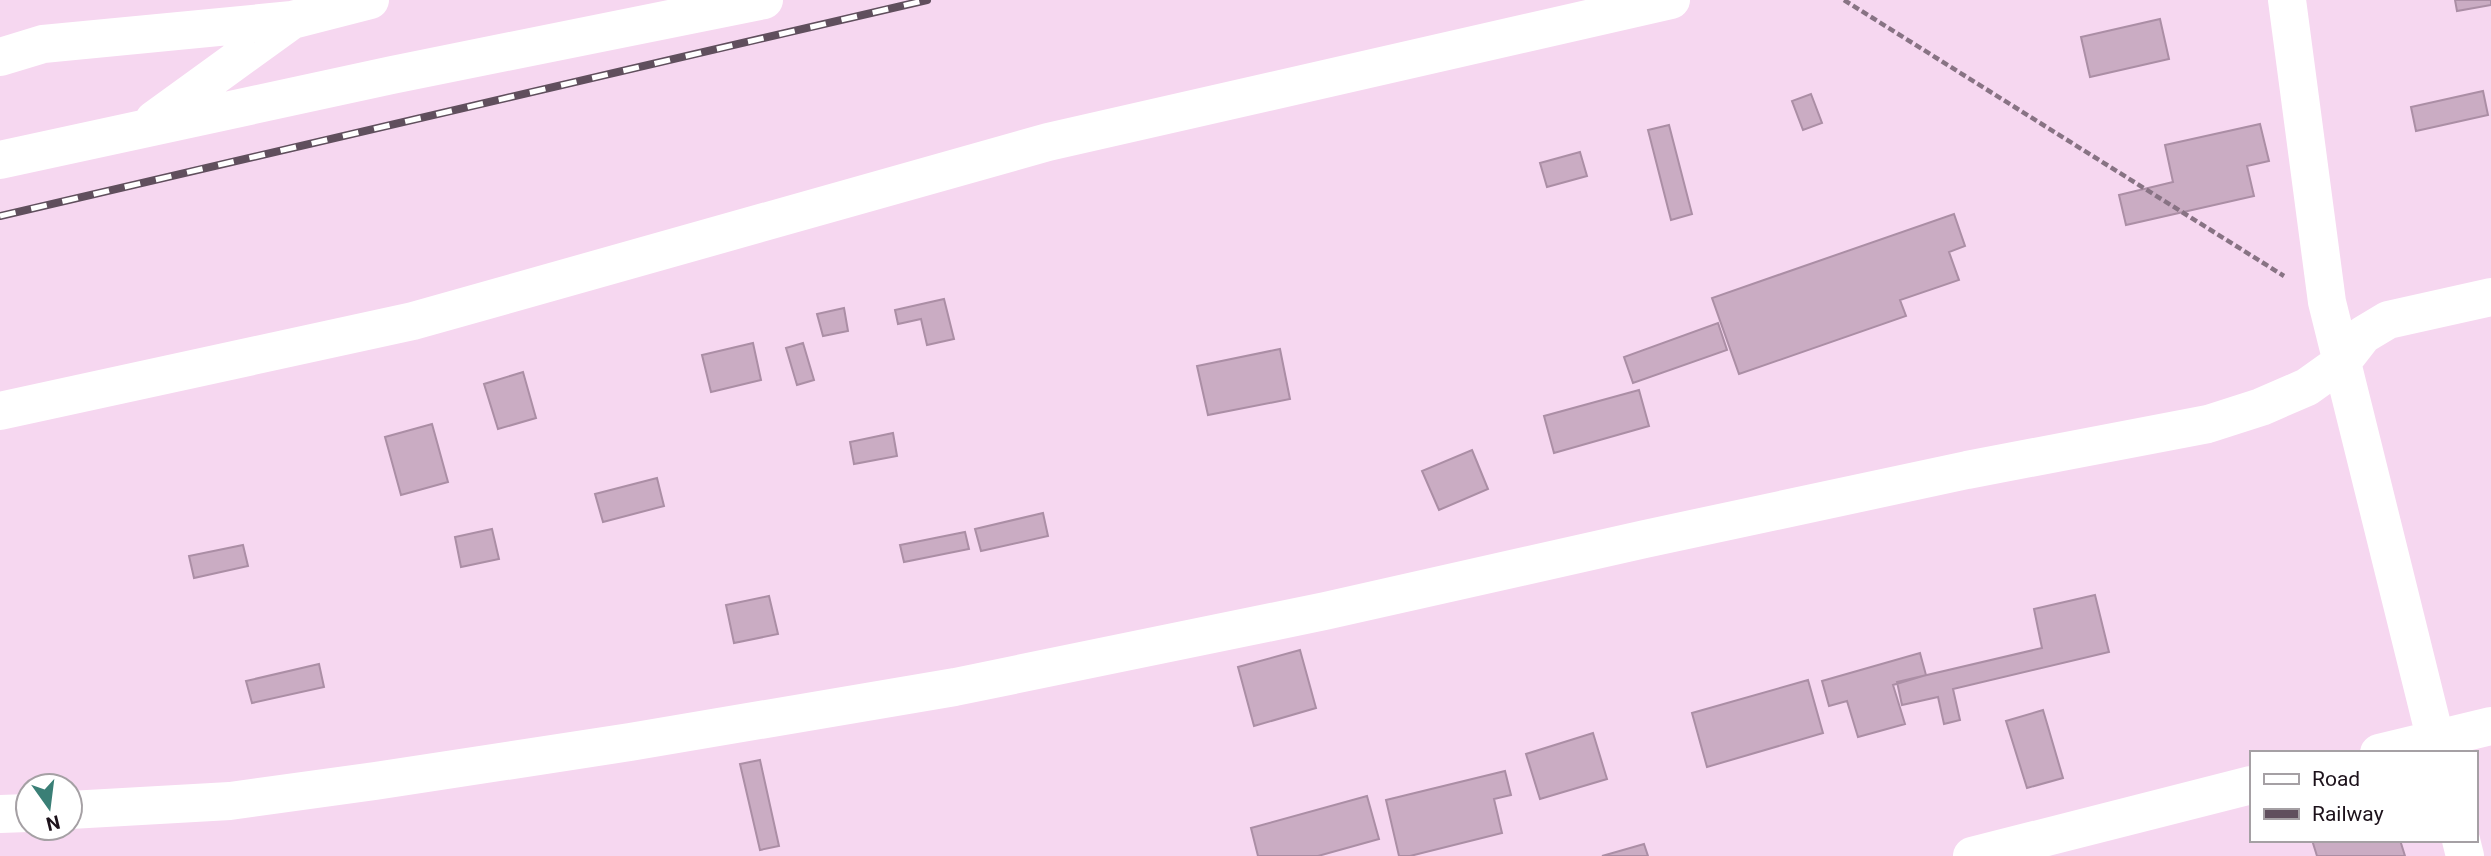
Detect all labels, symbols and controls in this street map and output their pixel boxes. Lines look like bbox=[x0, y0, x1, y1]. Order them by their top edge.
legend bbox=[2250, 751, 2477, 842]
text: Road bbox=[2312, 767, 2360, 791]
north arrow bbox=[14, 772, 84, 842]
text: Railway bbox=[2312, 802, 2384, 826]
text: N bbox=[44, 810, 62, 836]

